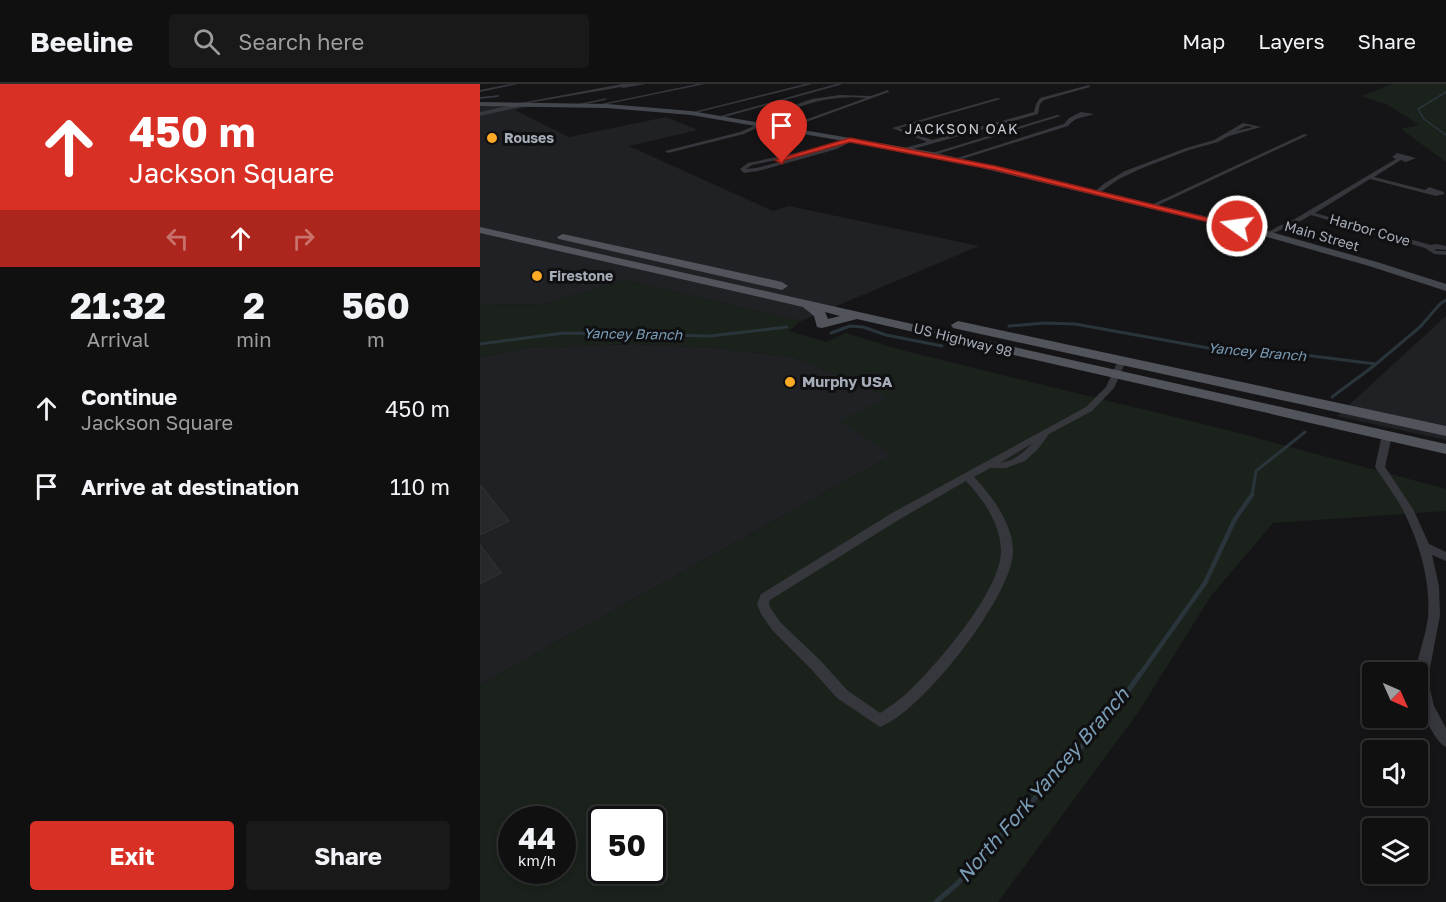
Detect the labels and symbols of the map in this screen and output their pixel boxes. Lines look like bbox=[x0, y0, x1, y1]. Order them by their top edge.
pin bbox=[756, 100, 807, 162]
district label: JACKSON OAK bbox=[905, 120, 1019, 137]
place label: Rouses bbox=[504, 129, 554, 146]
marker: Rouses bbox=[485, 131, 499, 145]
position arrow bbox=[1205, 194, 1269, 258]
street label: Harbor Cove bbox=[1328, 210, 1413, 249]
street label: Main Street bbox=[1283, 217, 1362, 254]
place label: Firestone bbox=[549, 267, 613, 284]
marker: Firestone bbox=[530, 269, 544, 283]
street label: US Highway 98 bbox=[912, 319, 1014, 360]
water label: Yancey Branch bbox=[584, 324, 684, 343]
water label: Yancey Branch bbox=[1207, 339, 1308, 364]
place label: Murphy USA bbox=[802, 372, 893, 390]
marker: Murphy USA bbox=[783, 375, 797, 389]
north arrow bbox=[1362, 662, 1428, 728]
water label: North Fork Yancey Branch bbox=[951, 682, 1134, 887]
speed limit sign: 50 bbox=[588, 806, 666, 884]

